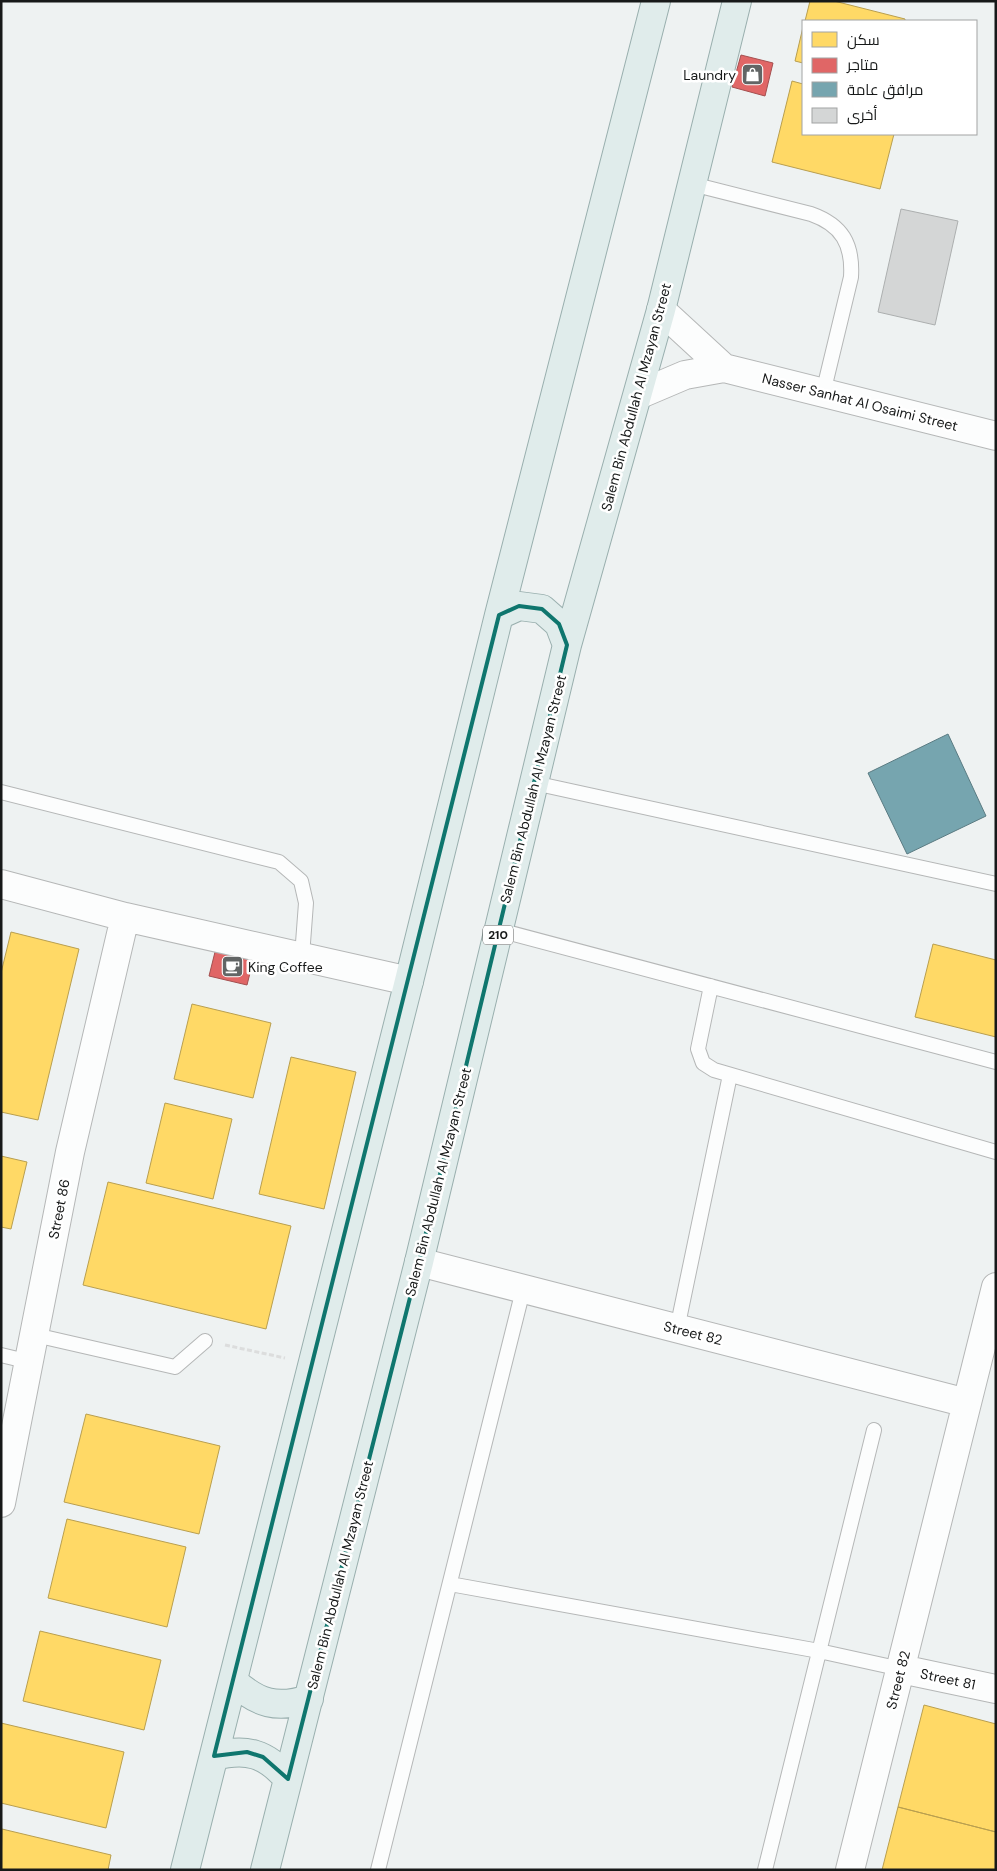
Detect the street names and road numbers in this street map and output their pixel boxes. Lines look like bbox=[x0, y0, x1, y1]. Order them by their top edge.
street label: Salem Bin Abdullah Al Mzayan Street bbox=[597, 281, 675, 513]
street label: Nasser Sanhat Al Osaimi Street bbox=[760, 369, 960, 435]
street label: Salem Bin Abdullah Al Mzayan Street bbox=[496, 673, 570, 905]
road number: 210 bbox=[483, 926, 513, 944]
street label: Salem Bin Abdullah Al Mzayan Street bbox=[401, 1066, 475, 1298]
street label: Street 86 bbox=[44, 1177, 74, 1241]
street label: Street 82 bbox=[662, 1317, 724, 1349]
street label: Salem Bin Abdullah Al Mzayan Street bbox=[303, 1459, 377, 1691]
street label: Street 82 bbox=[882, 1649, 914, 1711]
street label: Street 81 bbox=[919, 1664, 977, 1694]

